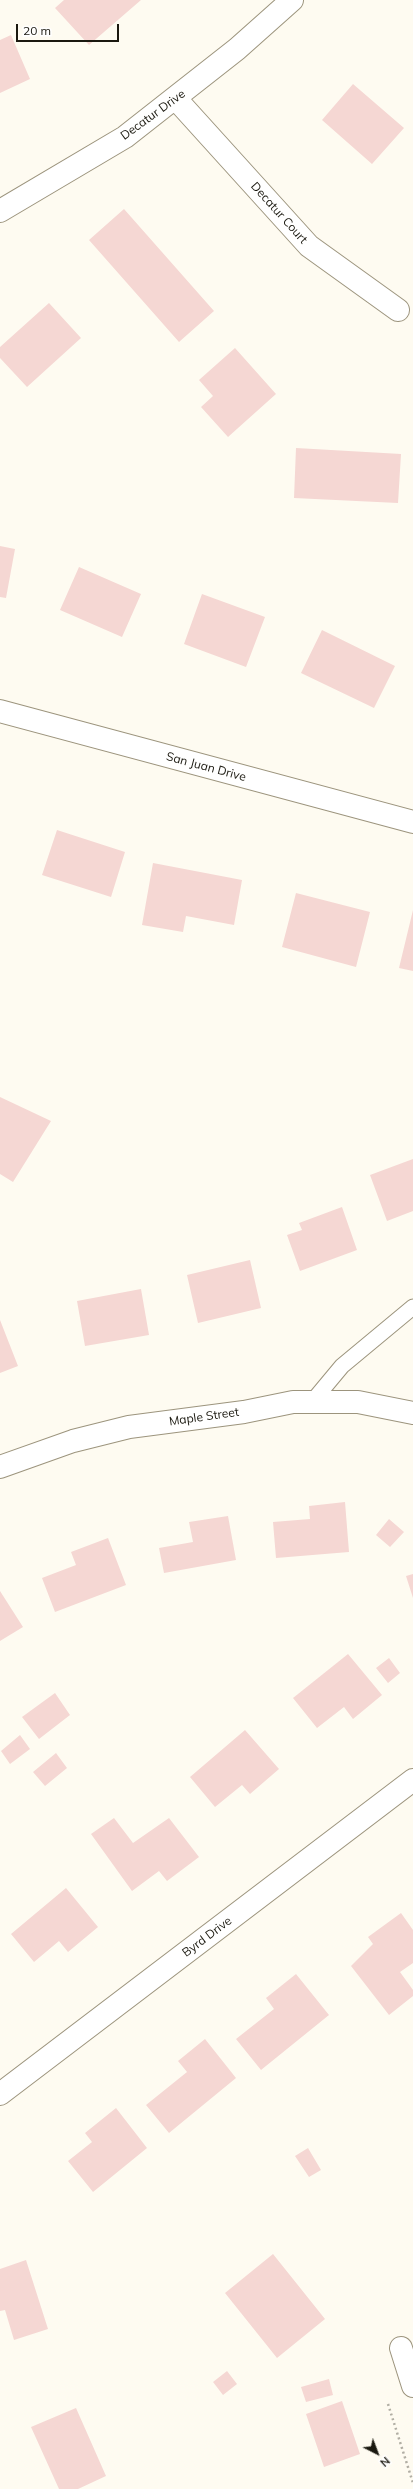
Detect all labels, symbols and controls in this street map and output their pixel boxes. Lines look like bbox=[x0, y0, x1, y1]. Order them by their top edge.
scale bar bbox=[18, 16, 121, 42]
text: 20 m bbox=[23, 23, 51, 38]
street label: Decatur Drive bbox=[118, 87, 188, 143]
street label: Decatur Court bbox=[248, 179, 310, 247]
street label: San Juan Drive bbox=[165, 749, 247, 785]
street label: Maple Street bbox=[168, 1405, 240, 1429]
street label: Byrd Drive bbox=[179, 1914, 235, 1960]
north arrow bbox=[357, 2433, 397, 2473]
text: N bbox=[377, 2454, 393, 2470]

